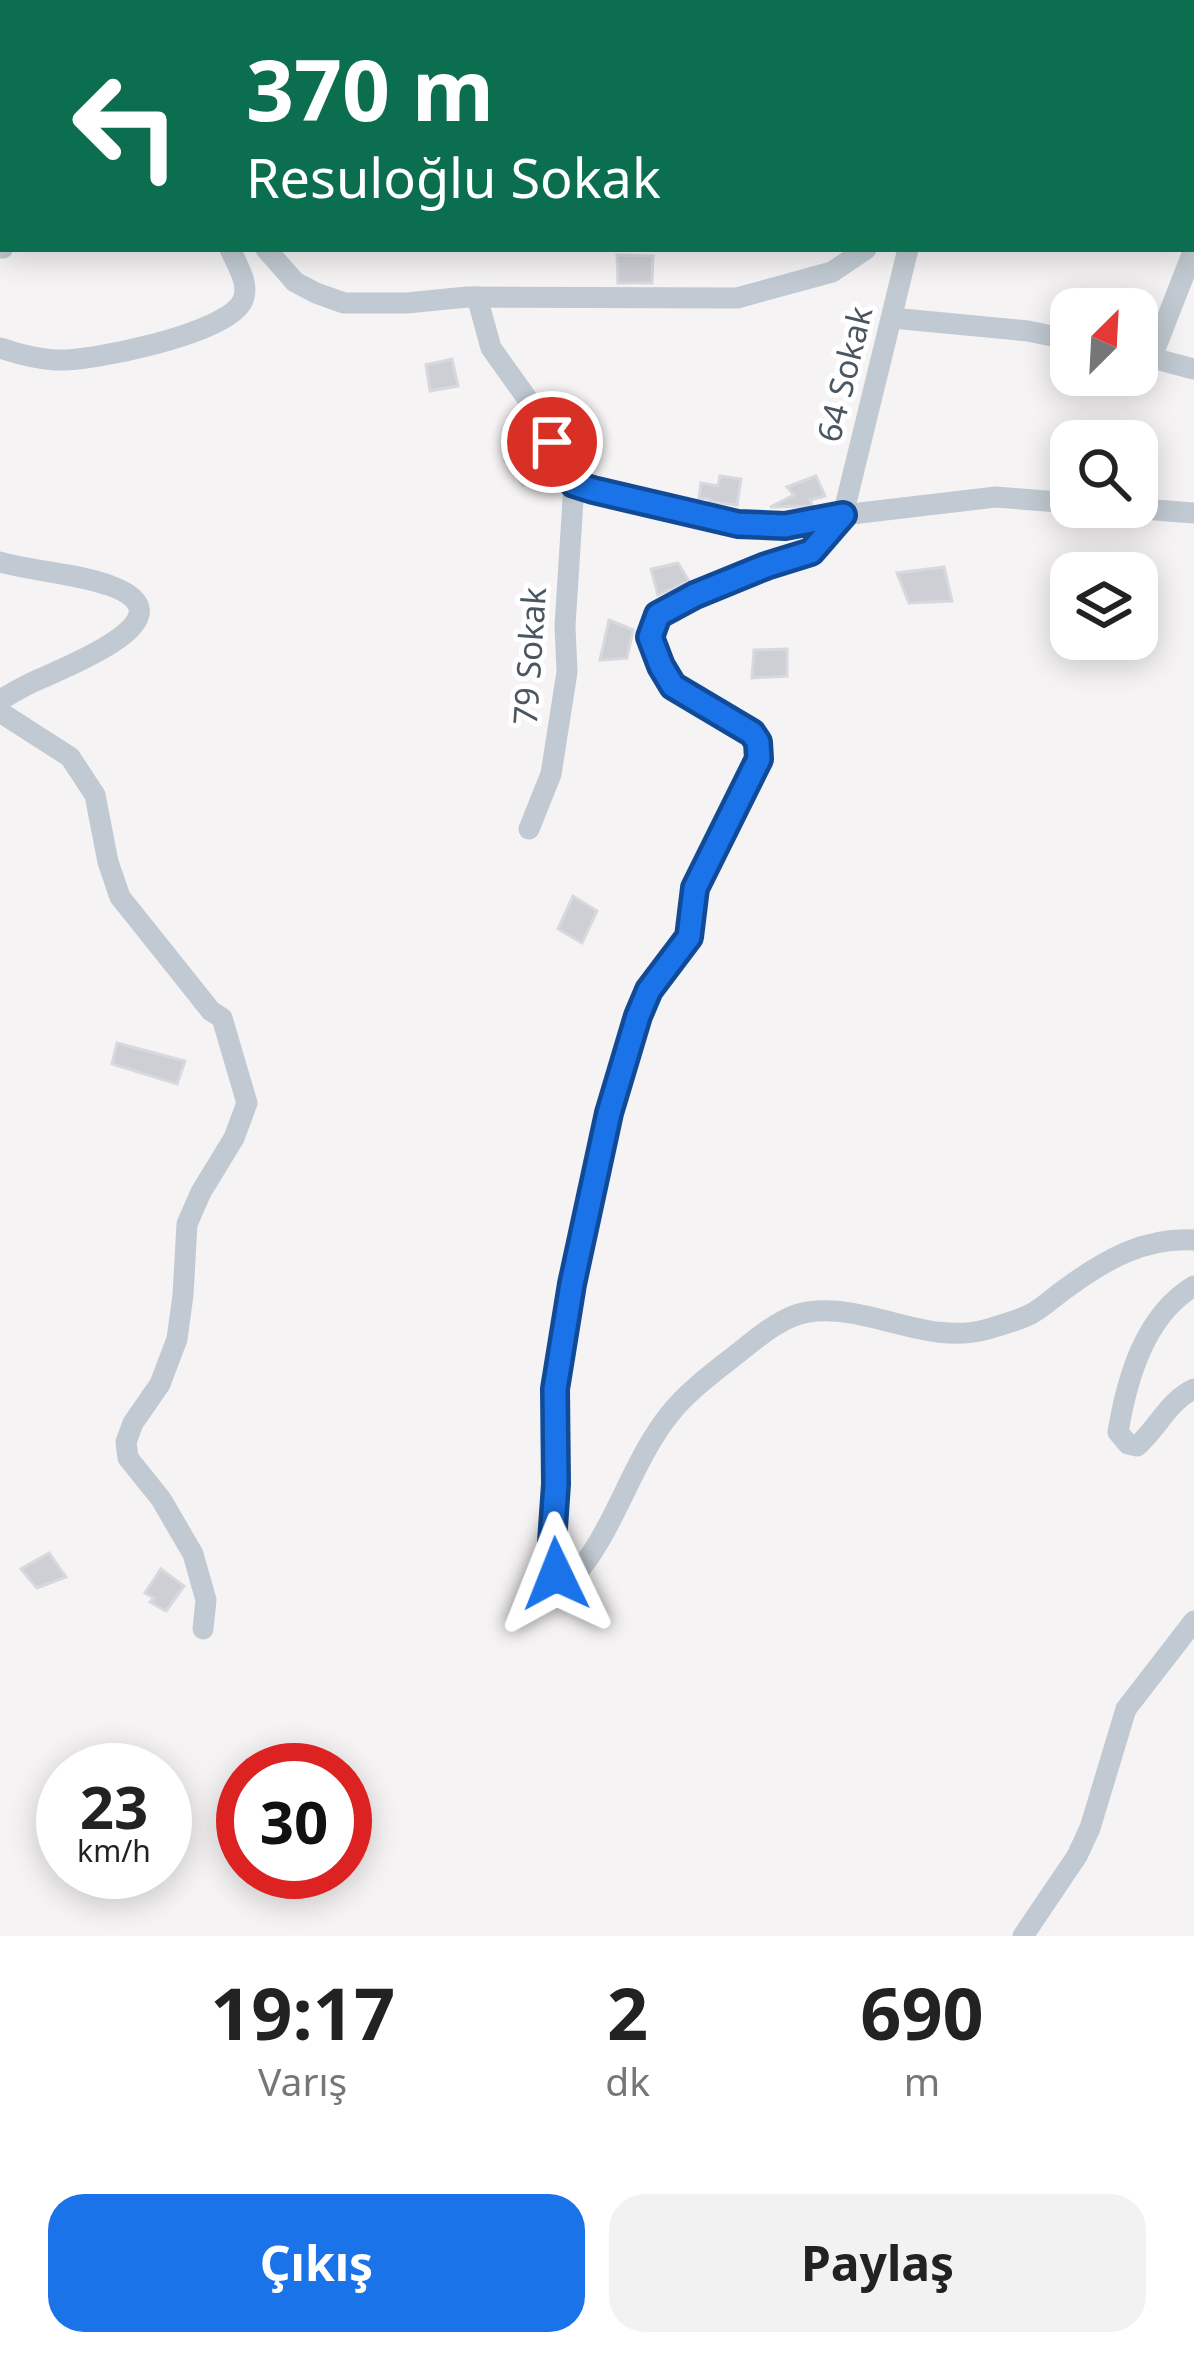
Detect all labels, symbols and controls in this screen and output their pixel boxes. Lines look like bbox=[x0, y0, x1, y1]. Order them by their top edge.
text: 370 m bbox=[246, 31, 494, 146]
icon: left bbox=[48, 48, 204, 204]
text: Resuloğlu Sokak bbox=[246, 140, 661, 214]
north arrow bbox=[1050, 288, 1158, 396]
map controls bbox=[1050, 288, 1158, 660]
street label: 64 Sokak bbox=[805, 301, 883, 446]
pin bbox=[501, 391, 603, 493]
icon: arrive bbox=[519, 409, 585, 475]
button: search bbox=[1050, 420, 1158, 528]
button: layers bbox=[1050, 552, 1158, 660]
street label: 79 Sokak bbox=[502, 585, 556, 726]
position arrow bbox=[493, 1511, 619, 1637]
speed limit sign: 30 bbox=[216, 1743, 372, 1899]
text: 23 bbox=[80, 1765, 148, 1847]
text: km/h bbox=[77, 1830, 151, 1871]
text: 19:17 bbox=[210, 1963, 395, 2061]
text: 2 bbox=[607, 1963, 648, 2061]
text: 690 bbox=[860, 1963, 984, 2061]
text: Varış bbox=[258, 2054, 347, 2107]
text: dk bbox=[605, 2054, 650, 2107]
text: m bbox=[904, 2054, 940, 2107]
button: Çıkış bbox=[48, 2194, 585, 2332]
button: Paylaş bbox=[609, 2194, 1146, 2332]

